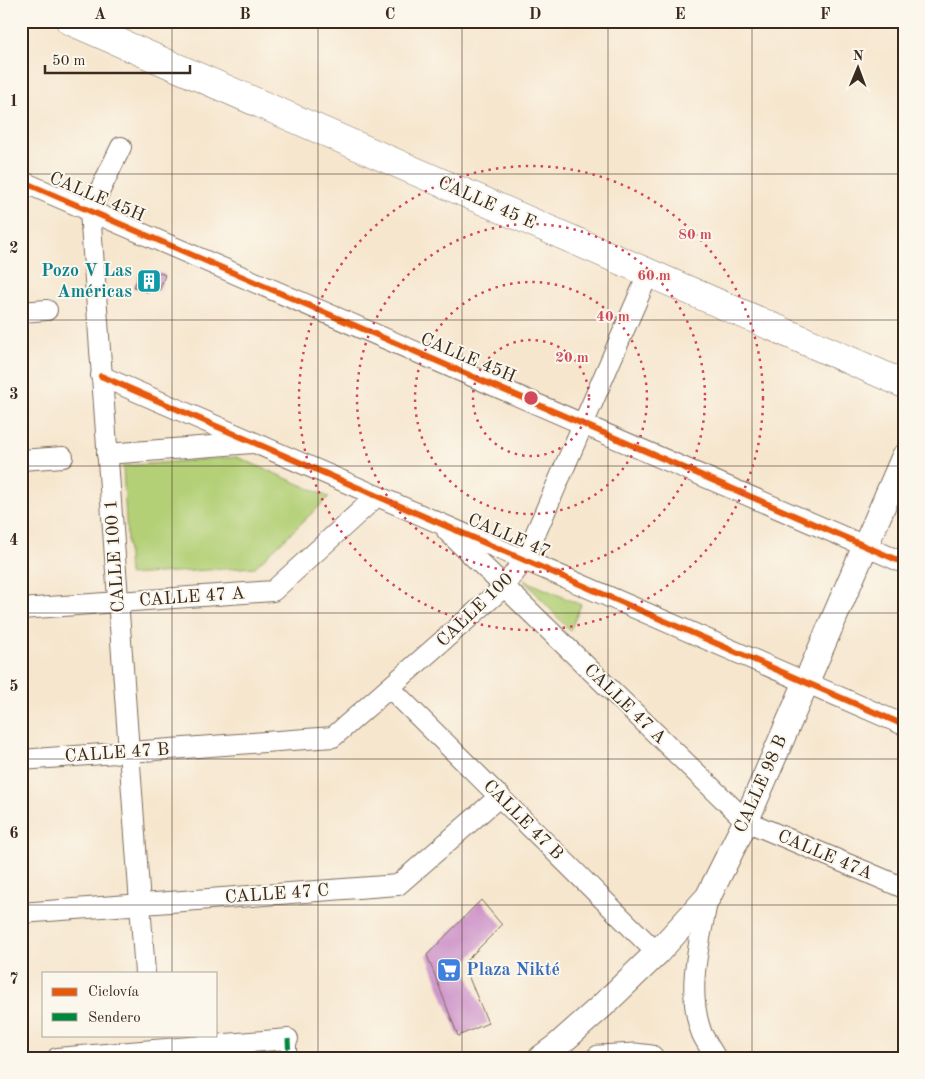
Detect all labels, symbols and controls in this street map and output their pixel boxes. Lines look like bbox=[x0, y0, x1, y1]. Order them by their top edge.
text: A bbox=[94, 7, 106, 23]
text: B bbox=[239, 7, 251, 23]
text: C bbox=[385, 7, 395, 23]
text: D bbox=[529, 7, 541, 23]
text: E bbox=[674, 7, 686, 23]
text: F bbox=[820, 7, 831, 23]
scale bar bbox=[45, 42, 190, 74]
north arrow bbox=[832, 42, 882, 92]
text: N bbox=[853, 49, 864, 63]
text: 50 m bbox=[52, 54, 86, 69]
text: 1 bbox=[9, 94, 19, 110]
street label: CALLE 45H bbox=[47, 169, 147, 225]
street label: CALLE 45 E bbox=[435, 173, 539, 233]
text: 80 m bbox=[678, 228, 712, 243]
text: 2 bbox=[9, 241, 19, 257]
place label: Pozo V Las Américas bbox=[41, 262, 132, 301]
building icon: Pozo V Las Américas bbox=[136, 268, 162, 294]
text: 60 m bbox=[637, 269, 671, 284]
text: 40 m bbox=[596, 310, 630, 325]
street label: CALLE 45H bbox=[418, 330, 518, 386]
text: 20 m bbox=[555, 351, 589, 366]
text: 3 bbox=[9, 387, 19, 403]
centre of rings bbox=[522, 389, 540, 407]
street label: CALLE 100 1 bbox=[102, 499, 128, 613]
street label: CALLE 47 bbox=[465, 511, 553, 561]
text: 4 bbox=[9, 533, 19, 549]
street label: CALLE 100 bbox=[434, 570, 516, 650]
street label: CALLE 47 A bbox=[138, 584, 246, 610]
street label: CALLE 47 A bbox=[581, 661, 670, 748]
text: 5 bbox=[9, 679, 19, 695]
street label: CALLE 98 B bbox=[731, 732, 791, 836]
street label: CALLE 47 B bbox=[64, 740, 170, 766]
street label: CALLE 47 B bbox=[480, 777, 566, 863]
text: 6 bbox=[9, 826, 19, 842]
street label: CALLE 47A bbox=[775, 827, 875, 883]
street label: CALLE 47 C bbox=[224, 881, 330, 907]
supermarket icon: Plaza Nikté bbox=[436, 957, 462, 983]
place label: Plaza Nikté bbox=[466, 961, 560, 979]
text: 7 bbox=[9, 972, 19, 988]
legend bbox=[42, 972, 218, 1036]
text: Ciclovía bbox=[88, 985, 140, 1000]
text: Sendero bbox=[88, 1011, 141, 1026]

